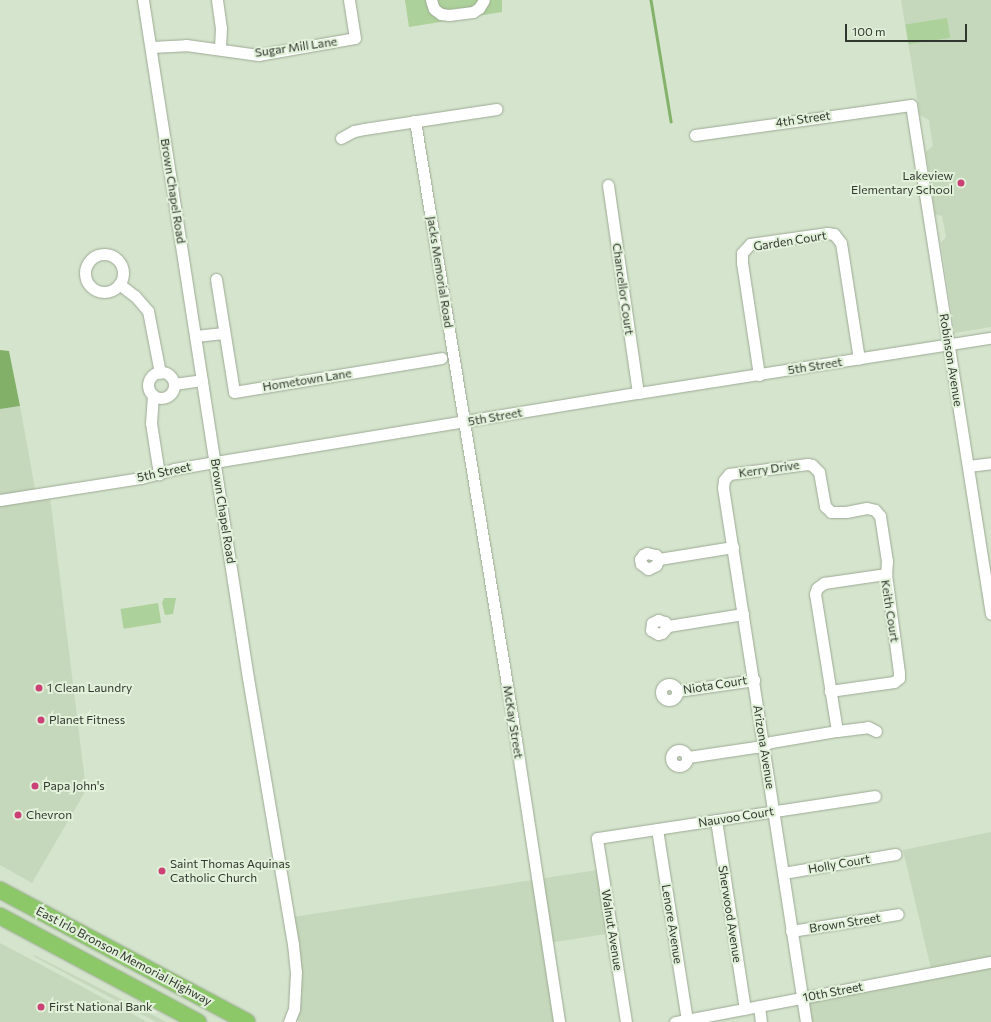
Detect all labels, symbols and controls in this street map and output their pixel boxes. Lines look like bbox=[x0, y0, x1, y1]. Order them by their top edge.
scale bar bbox=[847, 16, 969, 42]
text: 100 m bbox=[852, 24, 886, 38]
street label: Sugar Mill Lane bbox=[254, 34, 338, 60]
street label: 4th Street bbox=[775, 108, 831, 130]
street label: Brown Chapel Road bbox=[158, 137, 188, 245]
place label: Lakeview Elementary School bbox=[851, 169, 953, 197]
marker: Lakeview Elementary School bbox=[956, 178, 966, 188]
street label: Jacks Memorial Road bbox=[424, 215, 456, 329]
street label: Garden Court bbox=[752, 228, 828, 254]
street label: Chancellor Court bbox=[609, 242, 637, 336]
street label: Robinson Avenue bbox=[937, 313, 965, 407]
street label: 5th Street bbox=[787, 355, 843, 377]
street label: Hometown Lane bbox=[262, 366, 352, 394]
street label: 5th Street bbox=[467, 405, 523, 429]
street label: Brown Chapel Road bbox=[208, 457, 238, 565]
street label: Kerry Drive bbox=[738, 458, 800, 480]
street label: 5th Street bbox=[136, 459, 192, 485]
street label: Keith Court bbox=[878, 579, 902, 643]
street label: Niota Court bbox=[682, 673, 748, 697]
place label: 1 Clean Laundry bbox=[47, 681, 132, 695]
marker: 1 Clean Laundry bbox=[34, 683, 44, 693]
street label: McKay Street bbox=[500, 684, 526, 760]
street label: Arizona Avenue bbox=[750, 704, 778, 790]
place label: Planet Fitness bbox=[49, 713, 125, 727]
marker: Planet Fitness bbox=[36, 715, 46, 725]
place label: Papa John's bbox=[43, 779, 105, 793]
marker: Papa John's bbox=[30, 781, 40, 791]
street label: Nauvoo Court bbox=[697, 804, 775, 830]
place label: Chevron bbox=[26, 808, 72, 822]
marker: Chevron bbox=[13, 810, 23, 820]
street label: Holly Court bbox=[807, 851, 871, 877]
place label: Saint Thomas Aquinas Catholic Church bbox=[170, 857, 290, 885]
street label: Sherwood Avenue bbox=[715, 864, 745, 964]
marker: Saint Thomas Aquinas Catholic Church bbox=[157, 866, 167, 876]
street label: Lenore Avenue bbox=[659, 883, 685, 965]
street label: Walnut Avenue bbox=[598, 889, 626, 971]
street label: East Irlo Bronson Memorial Highway bbox=[34, 903, 214, 1009]
street label: Brown Street bbox=[808, 910, 882, 936]
street label: 10th Street bbox=[802, 979, 864, 1005]
place label: First National Bank bbox=[49, 1000, 153, 1014]
marker: First National Bank bbox=[36, 1002, 46, 1012]

